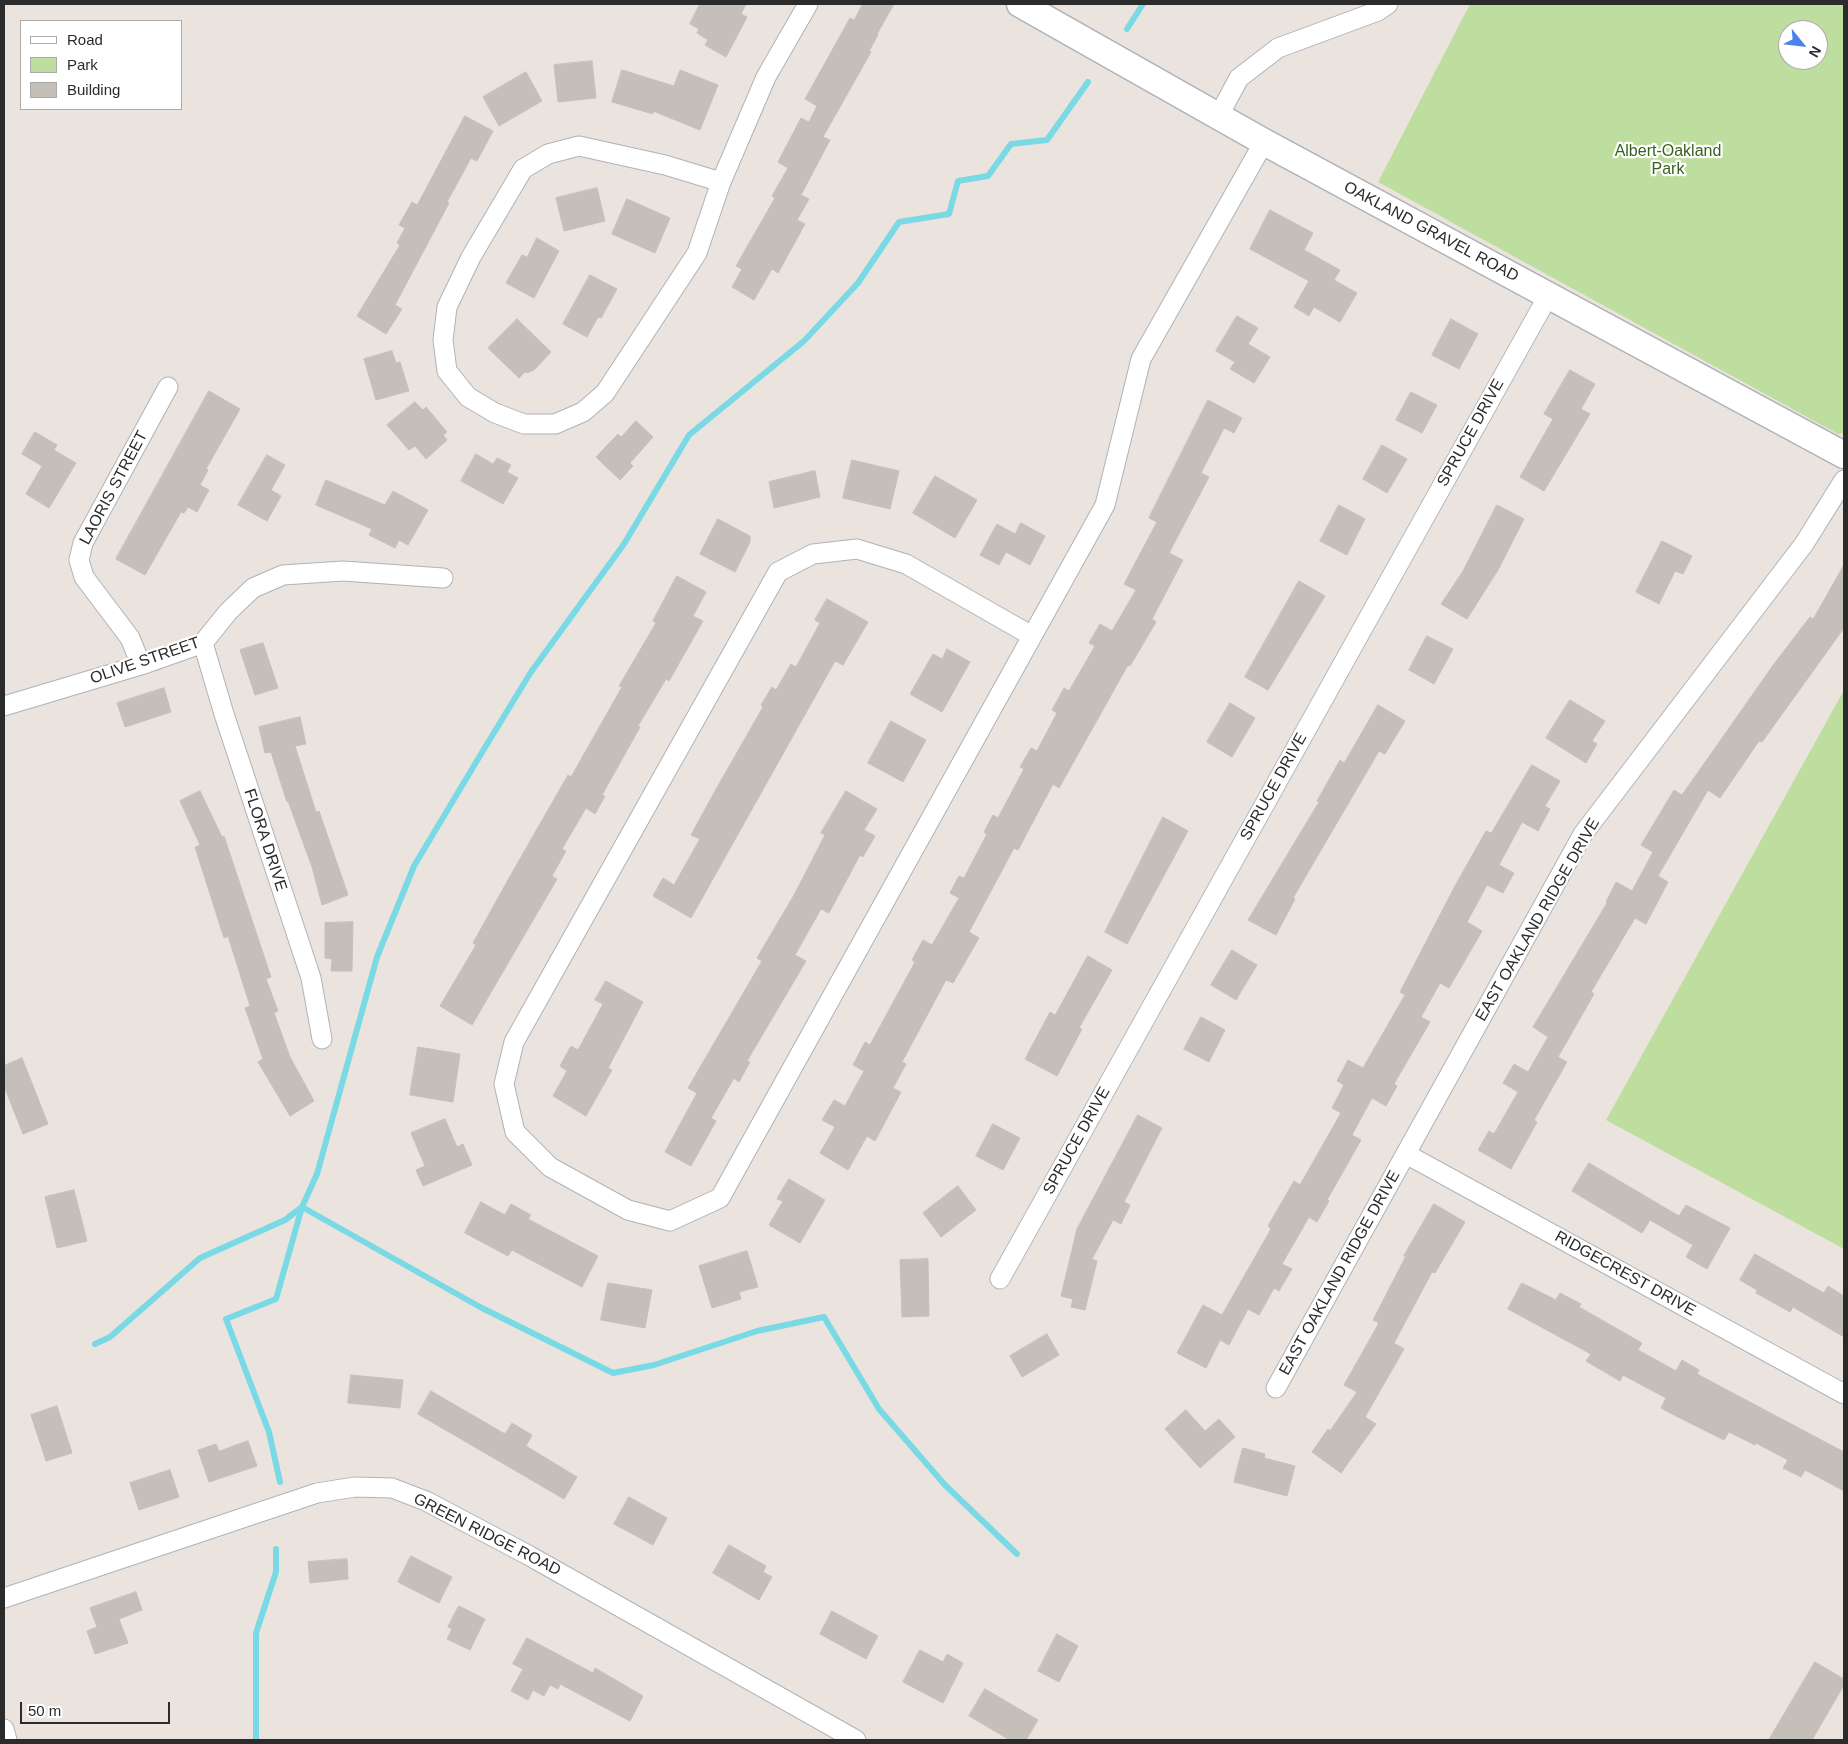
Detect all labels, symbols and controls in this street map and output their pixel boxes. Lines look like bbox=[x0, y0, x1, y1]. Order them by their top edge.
legend bbox=[20, 20, 182, 110]
north arrow bbox=[1778, 20, 1828, 70]
text: Road bbox=[67, 31, 103, 48]
text: N bbox=[1806, 43, 1825, 60]
text: Park bbox=[67, 56, 98, 73]
text: Building bbox=[67, 81, 120, 98]
park label: Albert-Oakland Park bbox=[1615, 142, 1721, 180]
street label: OAKLAND GRAVEL ROAD bbox=[1340, 178, 1522, 286]
street label: SPRUCE DRIVE bbox=[1434, 376, 1508, 490]
street label: LAORIS STREET bbox=[76, 428, 152, 548]
street label: OLIVE STREET bbox=[88, 633, 202, 689]
street label: SPRUCE DRIVE bbox=[1237, 730, 1311, 844]
street label: FLORA DRIVE bbox=[239, 786, 291, 894]
street label: EAST OAKLAND RIDGE DRIVE bbox=[1472, 815, 1604, 1025]
street label: SPRUCE DRIVE bbox=[1040, 1084, 1114, 1198]
street label: EAST OAKLAND RIDGE DRIVE bbox=[1276, 1167, 1404, 1379]
street label: RIDGECREST DRIVE bbox=[1551, 1227, 1699, 1321]
street label: GREEN RIDGE ROAD bbox=[410, 1490, 564, 1580]
scale bar bbox=[22, 1692, 172, 1724]
text: 50 m bbox=[28, 1702, 61, 1719]

